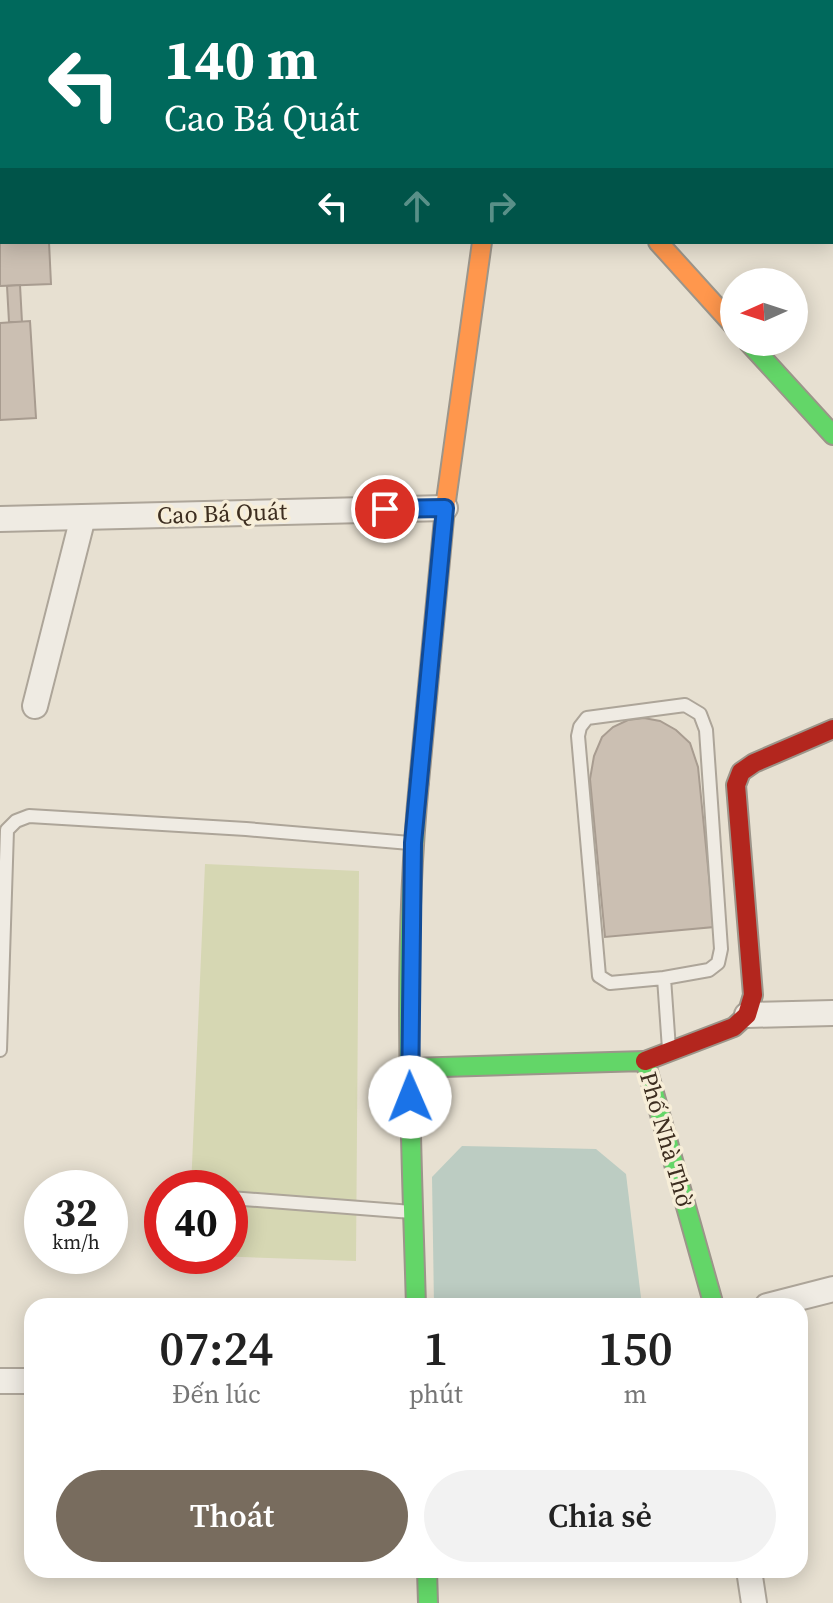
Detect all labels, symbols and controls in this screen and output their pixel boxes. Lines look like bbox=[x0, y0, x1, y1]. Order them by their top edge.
text: 140 m bbox=[164, 21, 318, 98]
icon: left bbox=[32, 32, 136, 136]
text: Cao Bá Quát bbox=[164, 94, 359, 143]
icon: left bbox=[311, 184, 355, 228]
icon: ahead bbox=[395, 184, 439, 228]
icon: right bbox=[479, 184, 523, 228]
north arrow bbox=[720, 268, 808, 356]
map controls bbox=[720, 268, 808, 356]
pin bbox=[351, 475, 419, 543]
icon: arrive bbox=[363, 487, 407, 531]
street label: Cao Bá Quát bbox=[156, 494, 288, 532]
position arrow bbox=[368, 1055, 452, 1139]
street label: Phố Nhà Thờ bbox=[632, 1068, 702, 1210]
speed limit sign: 40 bbox=[144, 1170, 248, 1274]
text: 32 bbox=[54, 1185, 98, 1239]
text: km/h bbox=[52, 1228, 100, 1256]
text: 07:24 bbox=[159, 1315, 273, 1381]
text: 1 bbox=[423, 1315, 448, 1381]
text: 150 bbox=[598, 1315, 673, 1381]
text: Đến lúc bbox=[172, 1376, 261, 1412]
text: phút bbox=[409, 1376, 463, 1412]
text: m bbox=[624, 1376, 647, 1412]
button: Thoát bbox=[56, 1470, 408, 1562]
button: Chia sẻ bbox=[424, 1470, 776, 1562]

